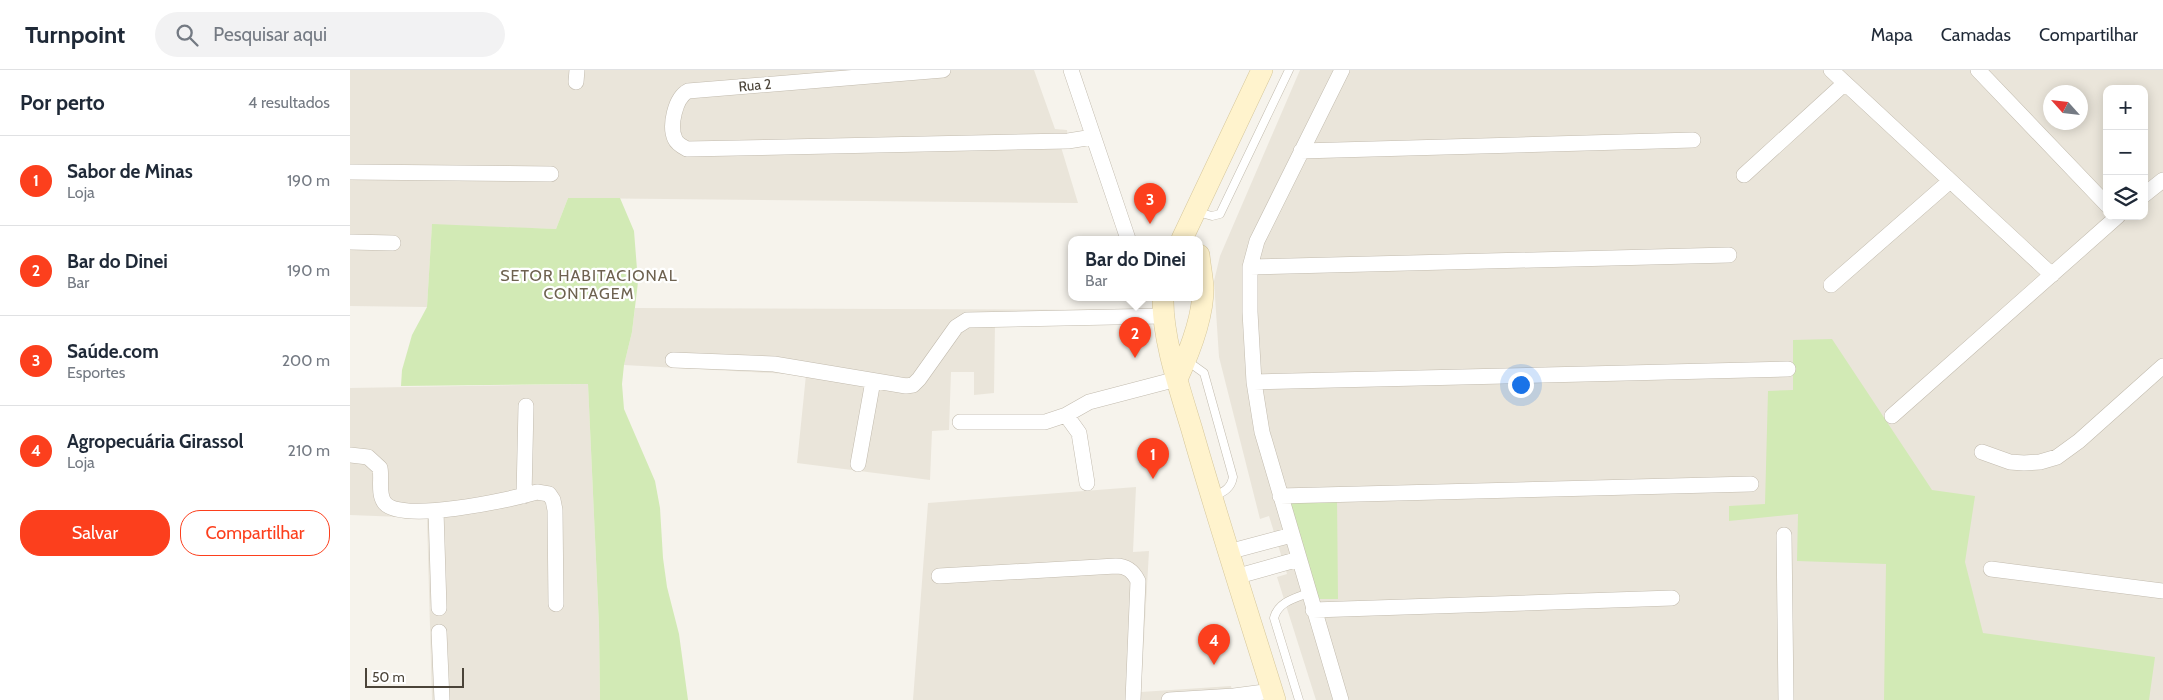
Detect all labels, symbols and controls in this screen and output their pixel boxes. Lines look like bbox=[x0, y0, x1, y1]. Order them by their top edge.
search box bbox=[155, 12, 505, 57]
text: Turnpoint bbox=[25, 20, 125, 49]
icon: search bbox=[173, 21, 201, 49]
text: Pesquisar aqui bbox=[213, 23, 327, 46]
text: Mapa bbox=[1871, 24, 1913, 46]
text: Camadas bbox=[1941, 24, 2011, 46]
text: Compartilhar bbox=[2039, 24, 2138, 46]
street label: Rua 2 bbox=[738, 75, 772, 95]
north arrow bbox=[2043, 85, 2088, 130]
map controls bbox=[2103, 85, 2148, 220]
button: + bbox=[2103, 85, 2148, 130]
text: Por perto bbox=[20, 90, 105, 115]
text: 4 resultados bbox=[248, 93, 330, 112]
button: − bbox=[2103, 130, 2148, 175]
text: Sabor de Minas bbox=[67, 160, 193, 183]
text: 1 bbox=[33, 171, 39, 190]
text: 190 m bbox=[287, 171, 330, 190]
button: layers bbox=[2103, 175, 2148, 220]
text: Loja bbox=[67, 183, 95, 202]
pin: 3 bbox=[1134, 183, 1166, 224]
popup bbox=[1068, 236, 1203, 301]
text: Bar do Dinei bbox=[1085, 248, 1186, 271]
text: Bar do Dinei bbox=[67, 250, 168, 273]
text: 2 bbox=[32, 261, 40, 280]
text: 190 m bbox=[287, 261, 330, 280]
district label: SETOR HABITACIONAL CONTAGEM bbox=[500, 266, 678, 303]
text: Bar bbox=[1085, 271, 1107, 290]
text: Bar bbox=[67, 273, 89, 292]
pin: 2 bbox=[1119, 317, 1151, 358]
text: Saúde.com bbox=[67, 340, 159, 363]
text: 3 bbox=[32, 351, 40, 370]
text: 200 m bbox=[282, 351, 330, 370]
text: Esportes bbox=[67, 363, 125, 382]
your location bbox=[1508, 372, 1534, 398]
text: Agropecuária Girassol bbox=[67, 430, 244, 453]
pin: 1 bbox=[1137, 438, 1169, 479]
text: 4 bbox=[31, 441, 41, 460]
text: 210 m bbox=[288, 441, 330, 460]
text: Loja bbox=[67, 453, 95, 472]
button: Salvar bbox=[20, 510, 170, 556]
button: Compartilhar bbox=[180, 510, 330, 556]
pin: 4 bbox=[1198, 624, 1230, 665]
scale bar bbox=[365, 665, 464, 688]
text: 50 m bbox=[372, 668, 405, 686]

